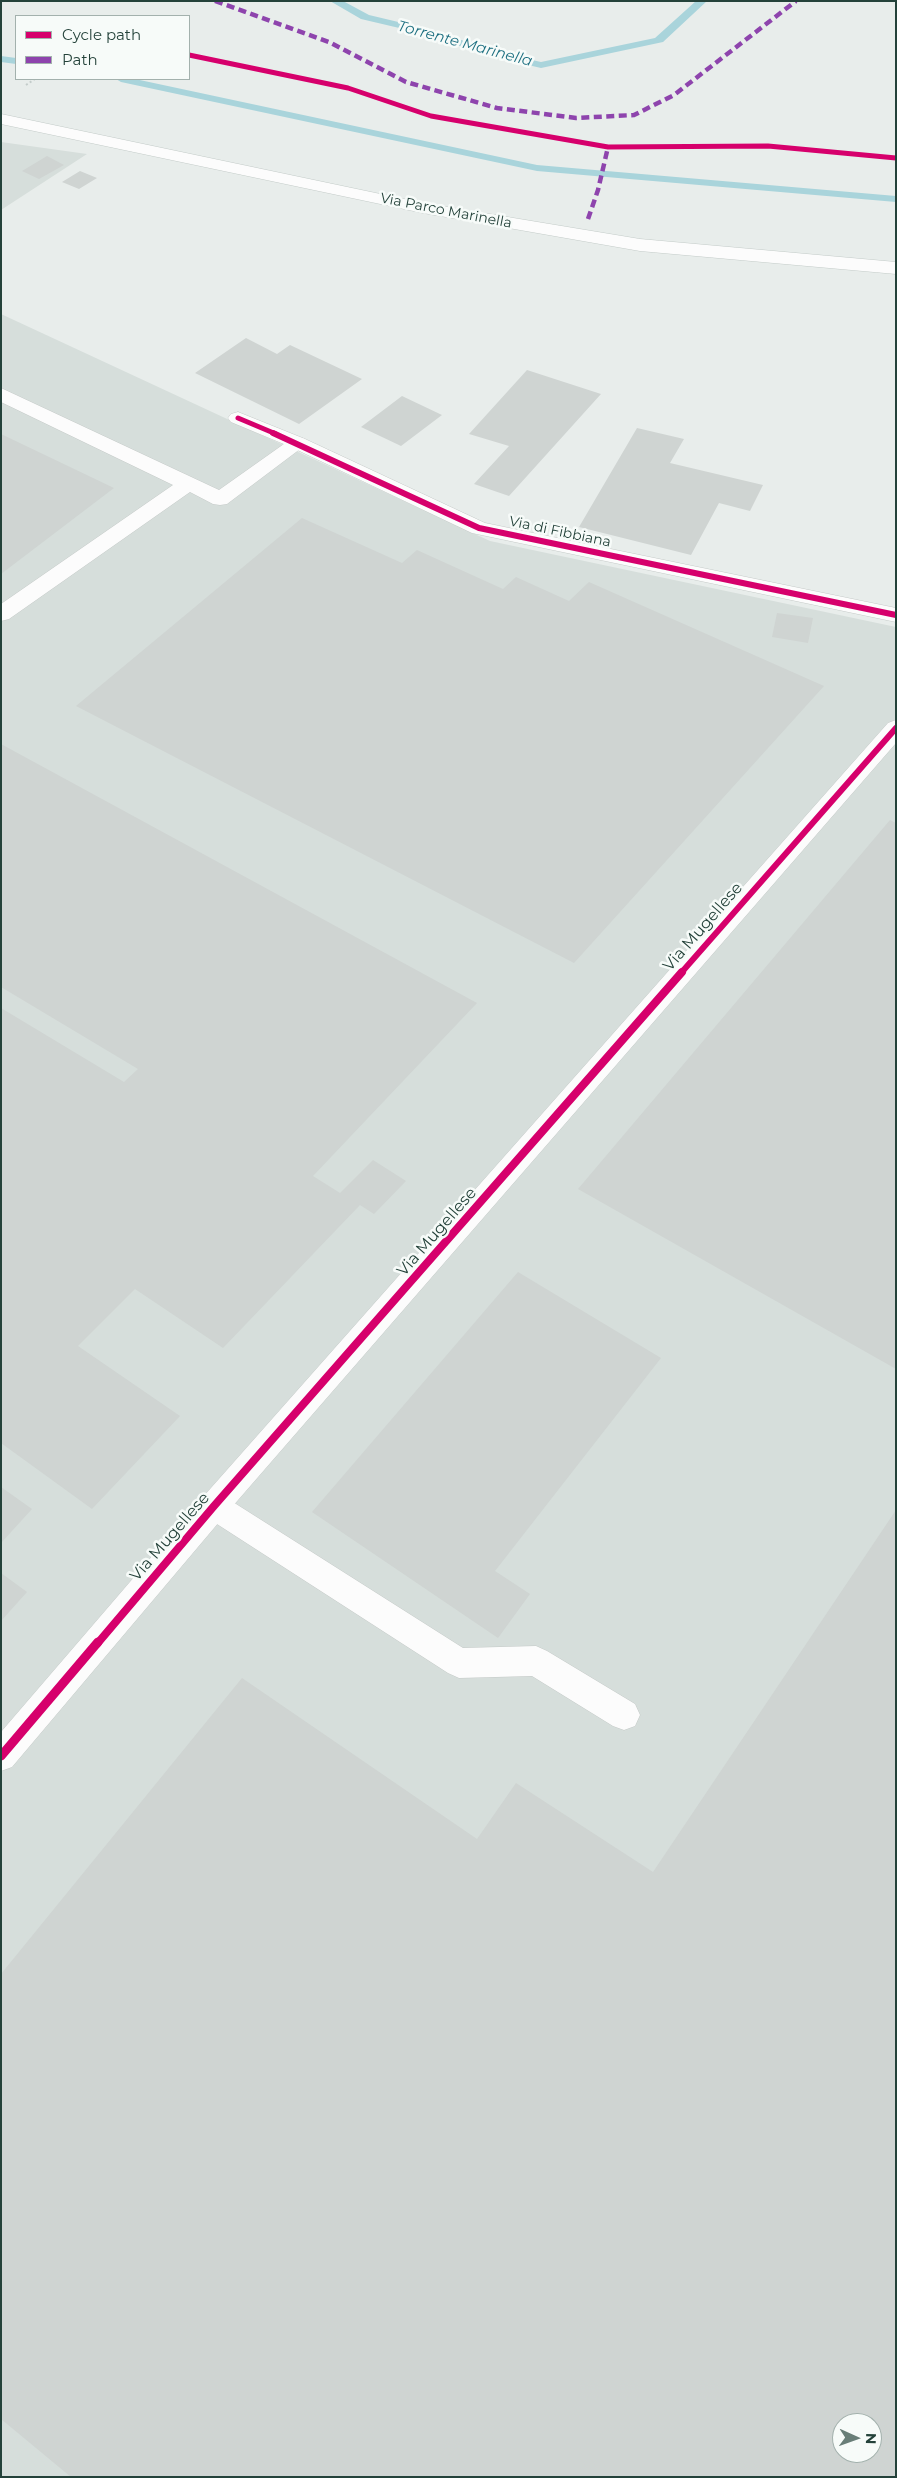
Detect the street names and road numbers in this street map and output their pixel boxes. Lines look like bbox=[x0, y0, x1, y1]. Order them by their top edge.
street label: Via Parco Marinella bbox=[379, 190, 513, 232]
street label: Via di Fibbiana bbox=[508, 513, 612, 551]
street label: Via Mugellese bbox=[659, 879, 747, 975]
street label: Via Mugellese bbox=[393, 1184, 481, 1280]
street label: Via Mugellese bbox=[126, 1489, 214, 1585]

